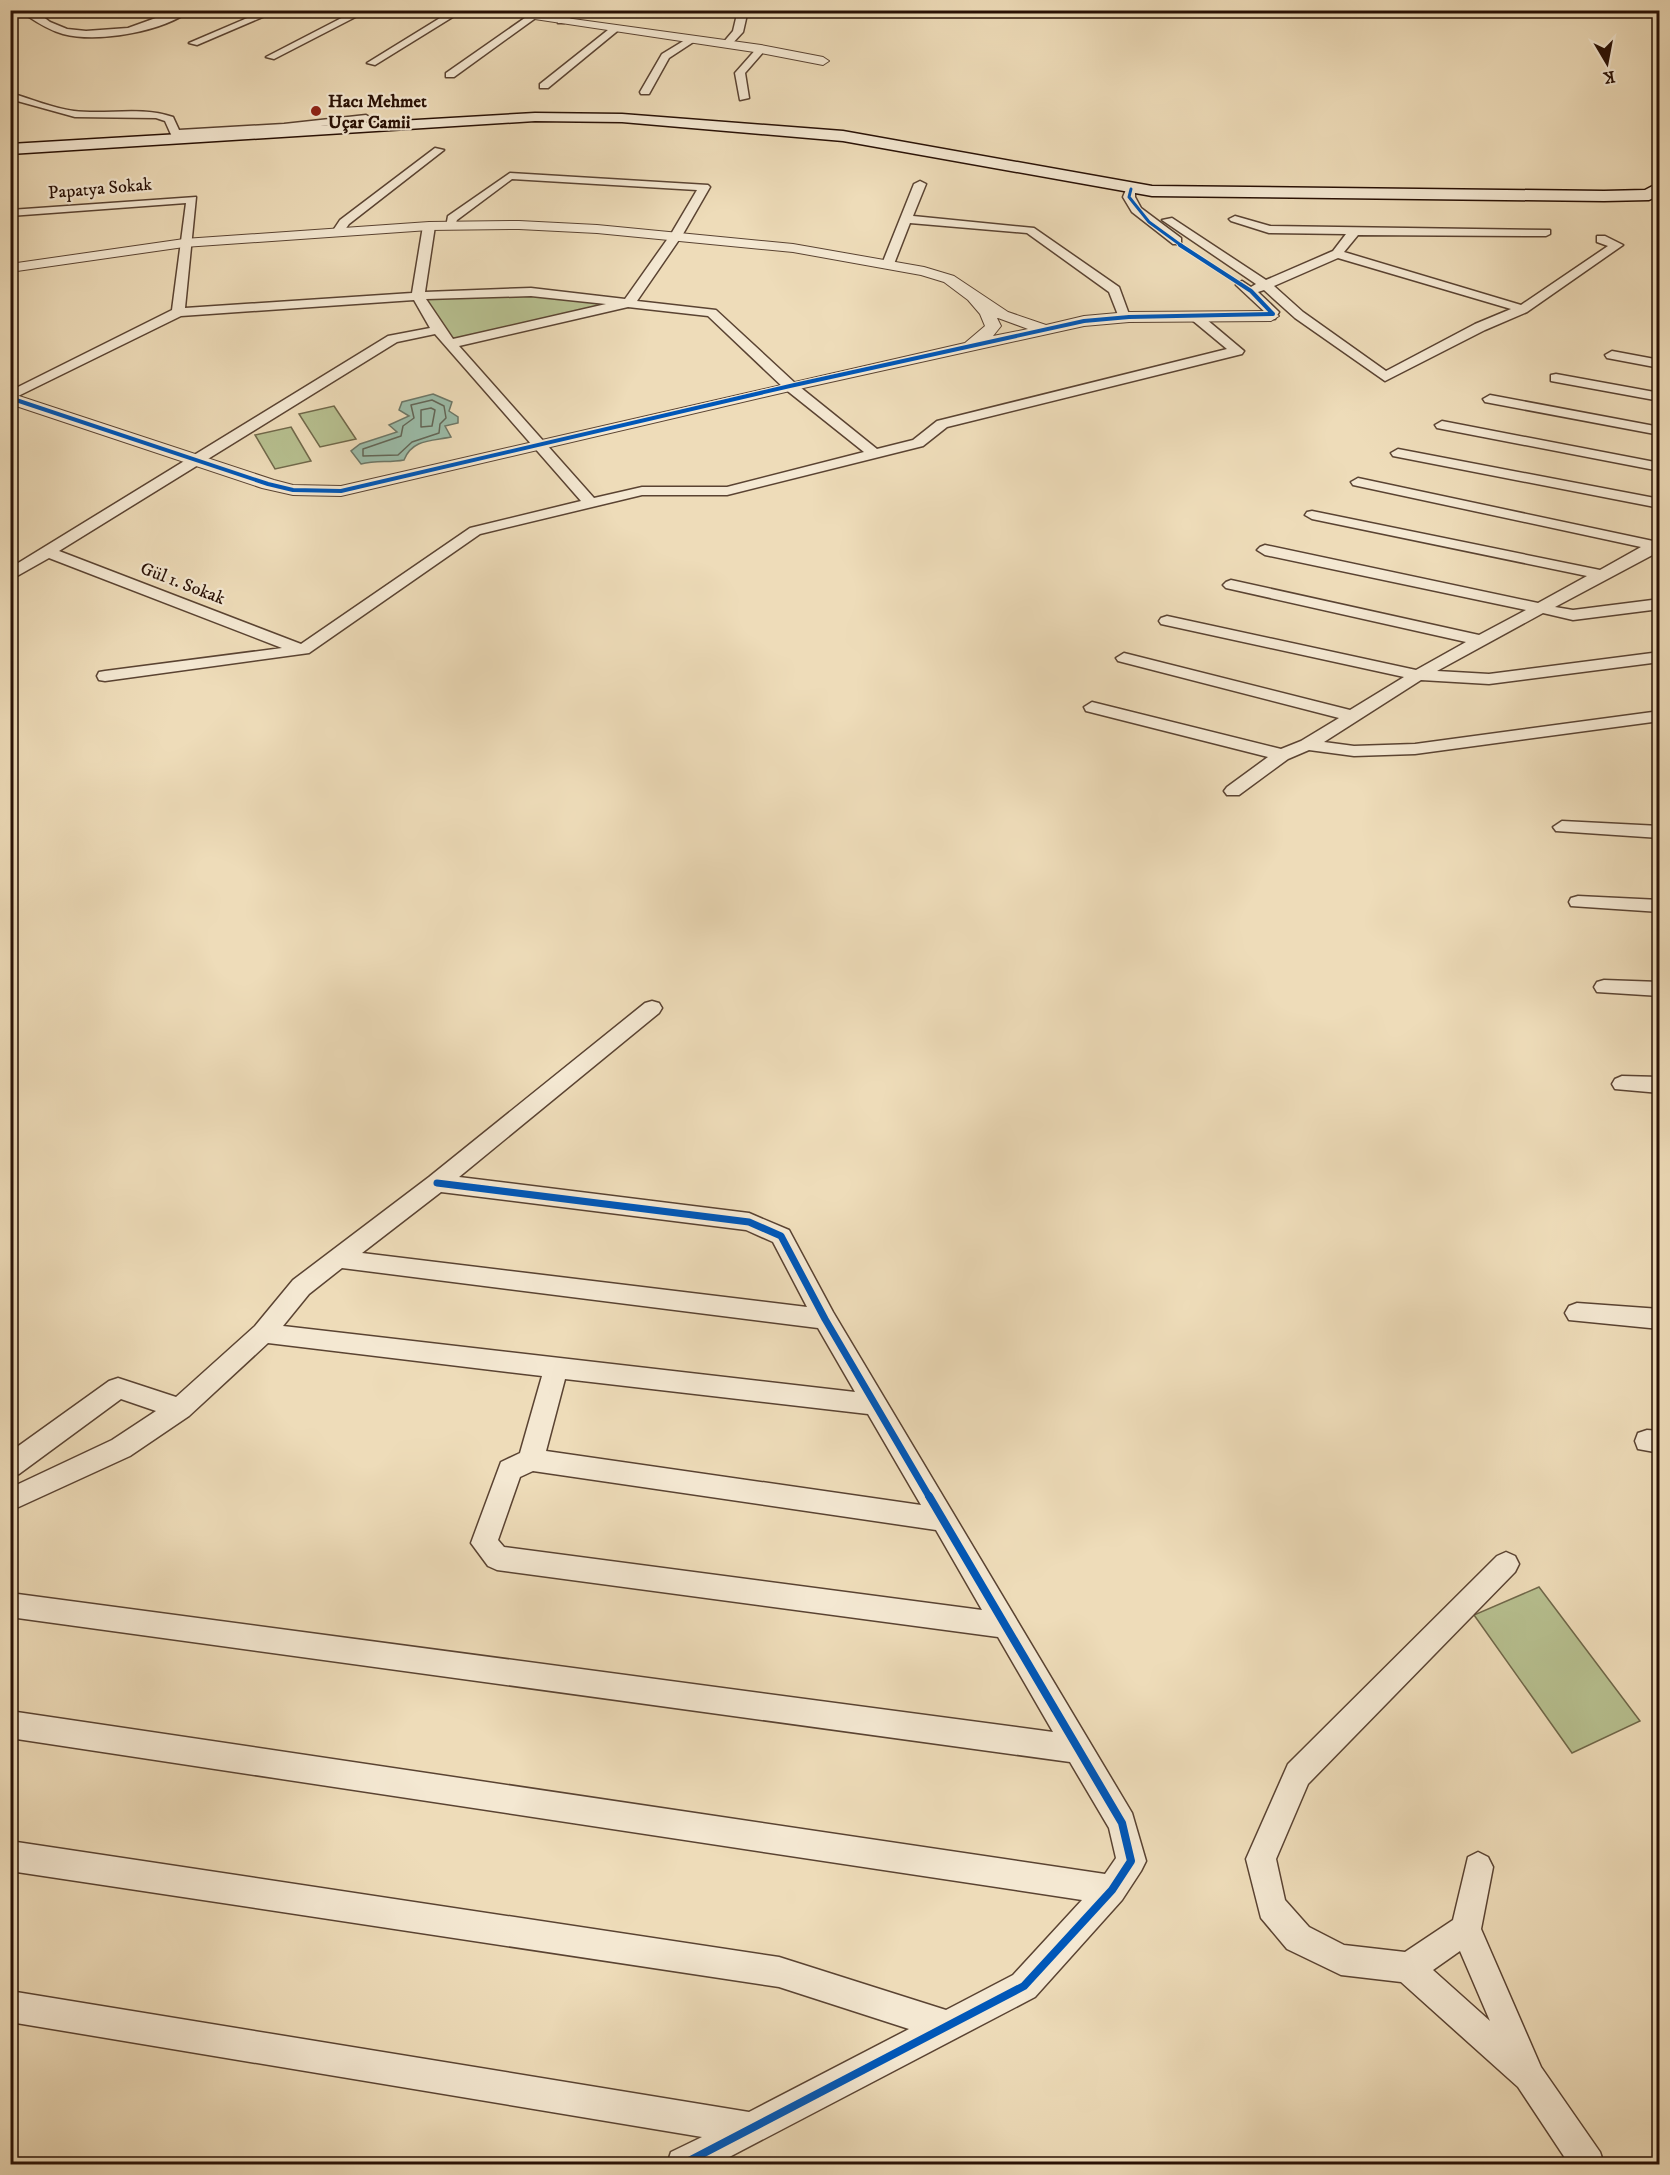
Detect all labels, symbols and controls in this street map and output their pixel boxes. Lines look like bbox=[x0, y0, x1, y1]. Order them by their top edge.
north arrow bbox=[1577, 33, 1637, 93]
text: K bbox=[1601, 66, 1617, 88]
place label: Hacı Mehmet Uçar Camii bbox=[328, 91, 427, 134]
marker: Hacı Mehmet Uçar Camii bbox=[309, 104, 323, 118]
street label: Papatya Sokak bbox=[47, 173, 153, 204]
street label: Gül 1. Sokak bbox=[137, 558, 228, 610]

